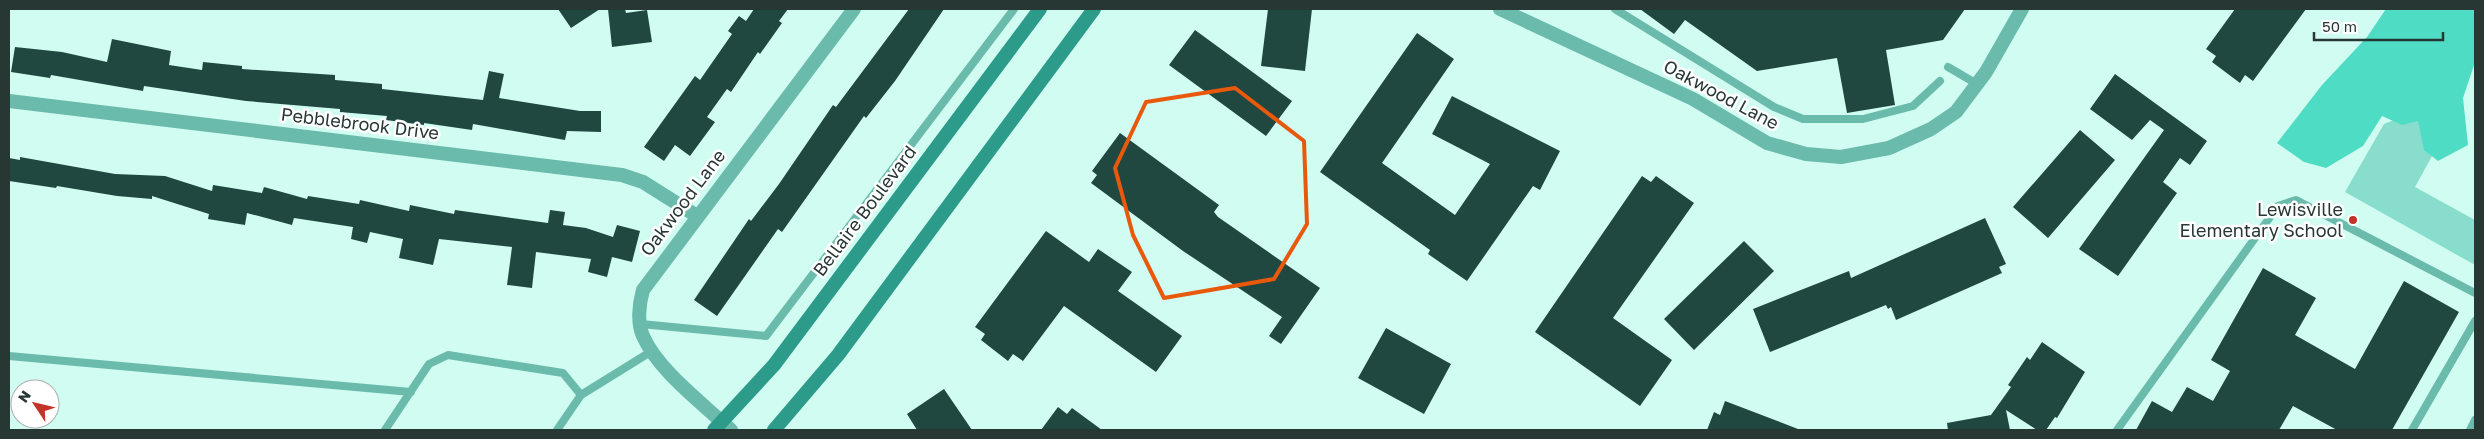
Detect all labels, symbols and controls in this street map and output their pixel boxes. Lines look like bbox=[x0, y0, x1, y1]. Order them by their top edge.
scale bar bbox=[2314, 10, 2443, 42]
text: 50 m bbox=[2322, 17, 2357, 35]
street label: Oakwood Lane bbox=[1660, 54, 1783, 134]
street label: Pebblebrook Drive bbox=[280, 102, 440, 144]
street label: Bellaire Boulevard bbox=[808, 141, 920, 280]
street label: Oakwood Lane bbox=[635, 145, 729, 260]
place label: Lewisville Elementary School bbox=[2179, 198, 2343, 241]
marker: Lewisville Elementary School bbox=[2347, 214, 2359, 226]
north arrow bbox=[10, 379, 60, 429]
text: N bbox=[14, 387, 34, 405]

